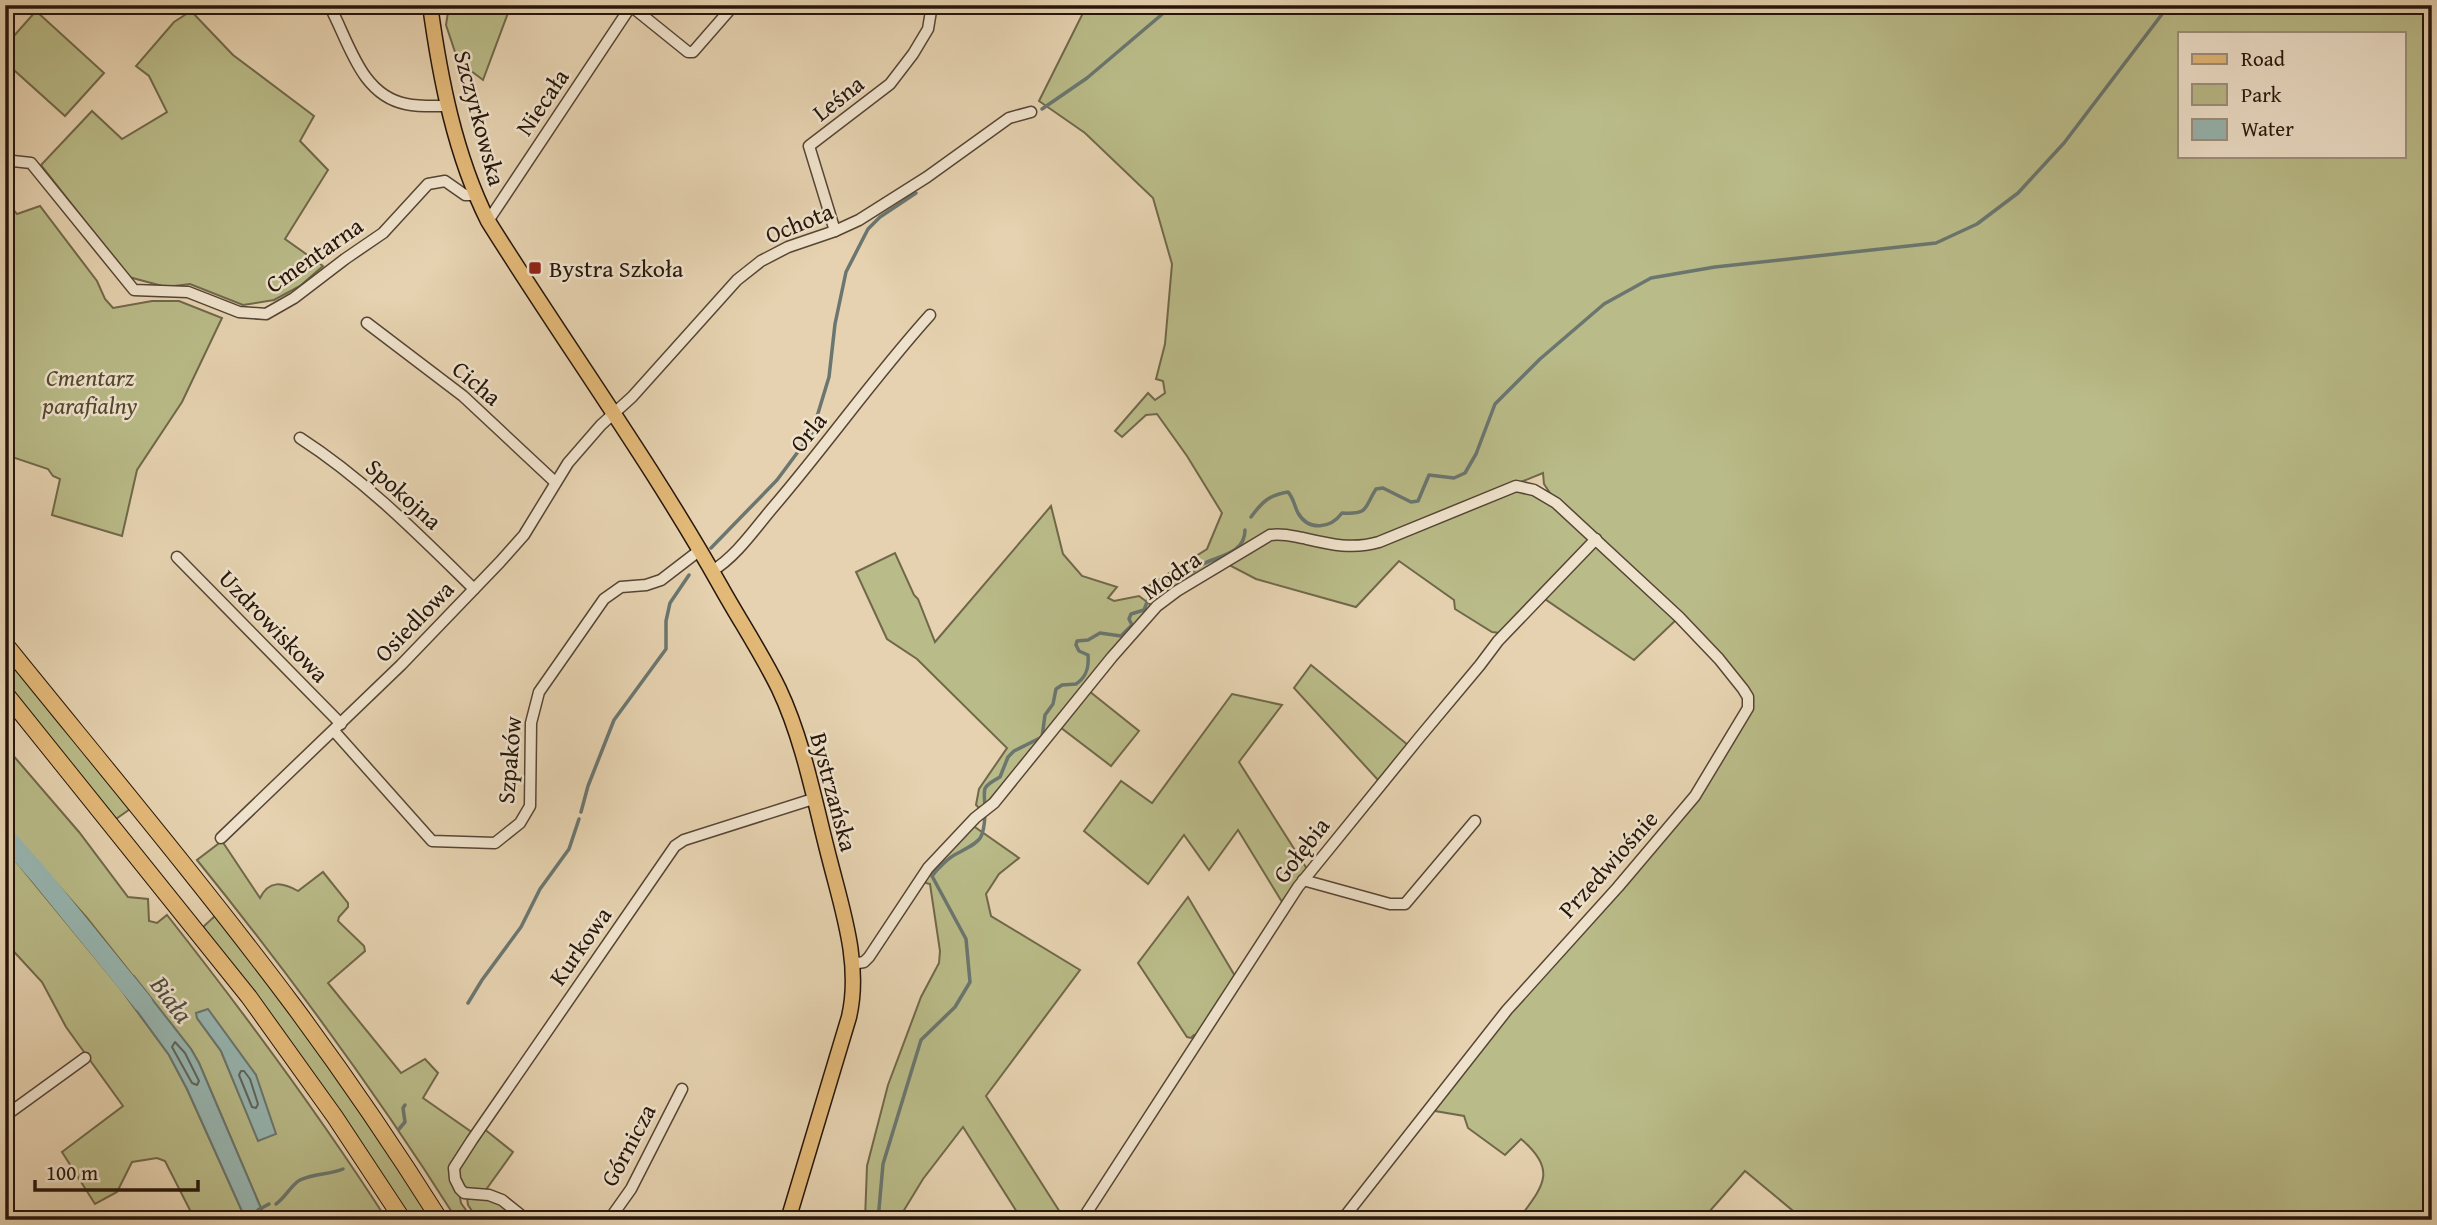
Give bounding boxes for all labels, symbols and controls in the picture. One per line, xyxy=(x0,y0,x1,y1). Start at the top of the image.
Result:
legend xyxy=(2178,32,2406,158)
text: Road xyxy=(2241,43,2286,74)
street label: Szczyrkowska xyxy=(445,46,515,190)
street label: Niecała xyxy=(507,61,578,142)
street label: Leśna xyxy=(805,66,872,129)
text: Park xyxy=(2241,79,2282,110)
text: Water xyxy=(2241,113,2294,144)
street label: Ochota xyxy=(760,193,839,252)
street label: Cmentarna xyxy=(258,208,370,301)
place label: Bystra Szkoła xyxy=(549,251,684,286)
marker: Bystra Szkoła xyxy=(527,260,543,276)
street label: Cicha xyxy=(445,352,510,414)
park label: Cmentarz parafialny xyxy=(42,360,137,423)
street label: Orla xyxy=(781,404,835,460)
street label: Spokojna xyxy=(358,450,450,538)
street label: Modra xyxy=(1134,541,1208,608)
street label: Uzdrowiskowa xyxy=(211,562,338,691)
street label: Osiedlowa xyxy=(366,572,462,670)
street label: Szpaków xyxy=(488,715,530,805)
street label: Bystrzańska xyxy=(801,729,867,856)
street label: Przedwiośnie xyxy=(1550,802,1666,926)
street label: Gołębia xyxy=(1264,809,1338,890)
street label: Kurkowa xyxy=(540,899,620,992)
water label: Biała xyxy=(141,966,203,1031)
street label: Górnicza xyxy=(592,1097,665,1193)
scale bar xyxy=(35,1148,198,1192)
text: 100 m xyxy=(46,1157,98,1188)

